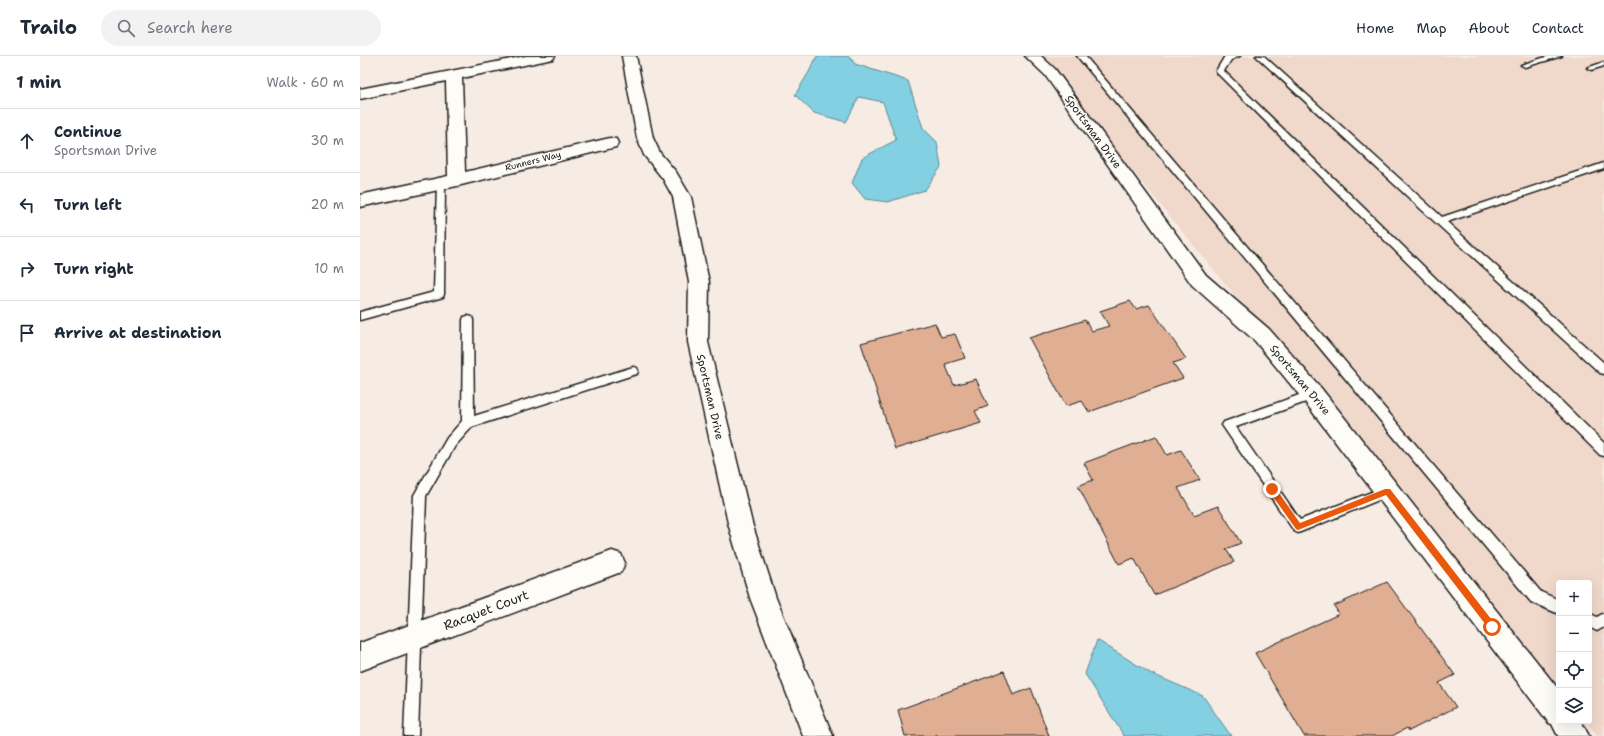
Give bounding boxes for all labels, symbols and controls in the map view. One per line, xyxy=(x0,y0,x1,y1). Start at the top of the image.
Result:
search box xyxy=(101,10,381,46)
text: Trailo xyxy=(20,15,77,40)
icon: search xyxy=(115,17,137,39)
text: Search here xyxy=(147,18,233,38)
text: Home xyxy=(1356,19,1395,37)
text: Map xyxy=(1417,19,1447,37)
text: About xyxy=(1469,19,1510,37)
text: Contact xyxy=(1532,19,1584,37)
text: 1 min xyxy=(16,71,61,93)
text: Walk · 60 m xyxy=(267,74,344,91)
street label: Sportsman Drive xyxy=(1061,92,1125,172)
text: Continue xyxy=(54,122,122,142)
icon: ahead xyxy=(16,130,38,152)
text: 30 m xyxy=(310,132,344,149)
text: Sportsman Drive xyxy=(54,142,157,159)
street label: Runners Way xyxy=(504,148,562,174)
icon: left xyxy=(16,194,38,216)
text: Turn left xyxy=(54,195,122,215)
text: 20 m xyxy=(311,196,344,213)
icon: right xyxy=(16,258,38,280)
text: Turn right xyxy=(54,259,134,279)
text: 10 m xyxy=(314,260,344,277)
icon: arrive xyxy=(16,322,38,344)
text: Arrive at destination xyxy=(54,323,222,343)
street label: Sportsman Drive xyxy=(1266,342,1334,418)
street label: Sportsman Drive xyxy=(693,353,727,441)
route end xyxy=(1263,480,1281,498)
map controls xyxy=(1556,580,1592,724)
button: + xyxy=(1556,580,1592,616)
street label: Racquet Court xyxy=(441,586,531,634)
button: − xyxy=(1556,616,1592,652)
route start xyxy=(1483,618,1501,636)
button: locate xyxy=(1556,652,1592,688)
button: layers xyxy=(1556,688,1592,724)

